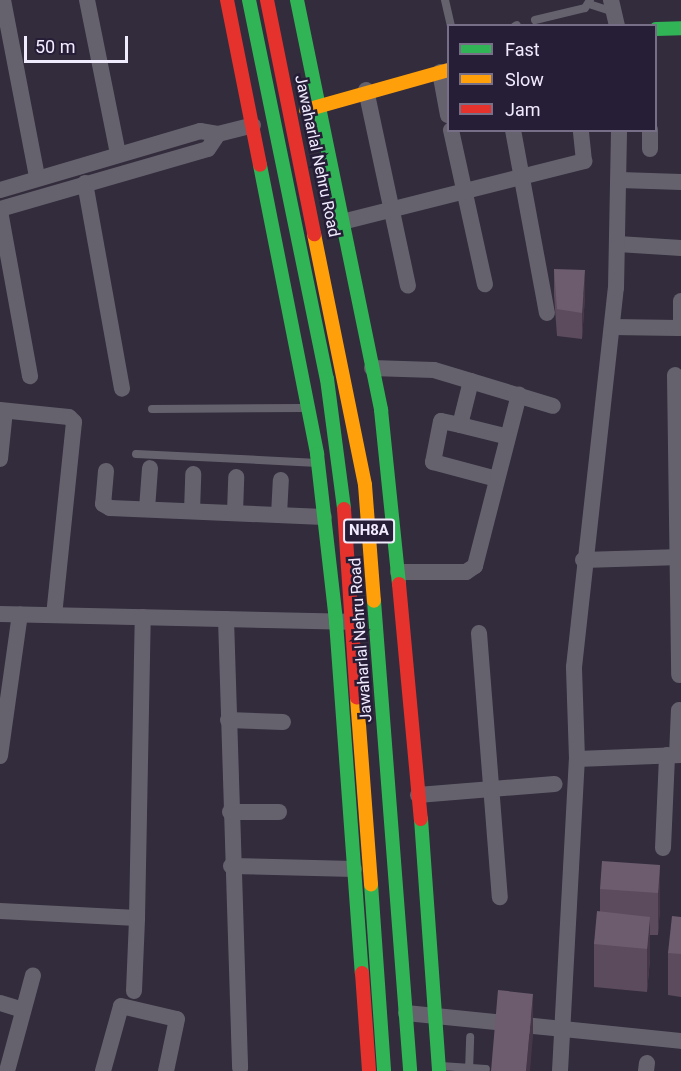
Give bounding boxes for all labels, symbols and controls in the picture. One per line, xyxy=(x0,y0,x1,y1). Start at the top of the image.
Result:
scale bar xyxy=(27,24,130,62)
legend xyxy=(447,24,657,132)
text: 50 m xyxy=(35,36,75,57)
text: Fast xyxy=(505,39,540,60)
text: Slow xyxy=(505,69,544,90)
street label: Jawaharlal Nehru Road xyxy=(290,73,344,239)
text: Jam xyxy=(505,99,541,120)
road number: NH8A xyxy=(342,519,396,543)
street label: Jawaharlal Nehru Road xyxy=(346,557,376,723)

